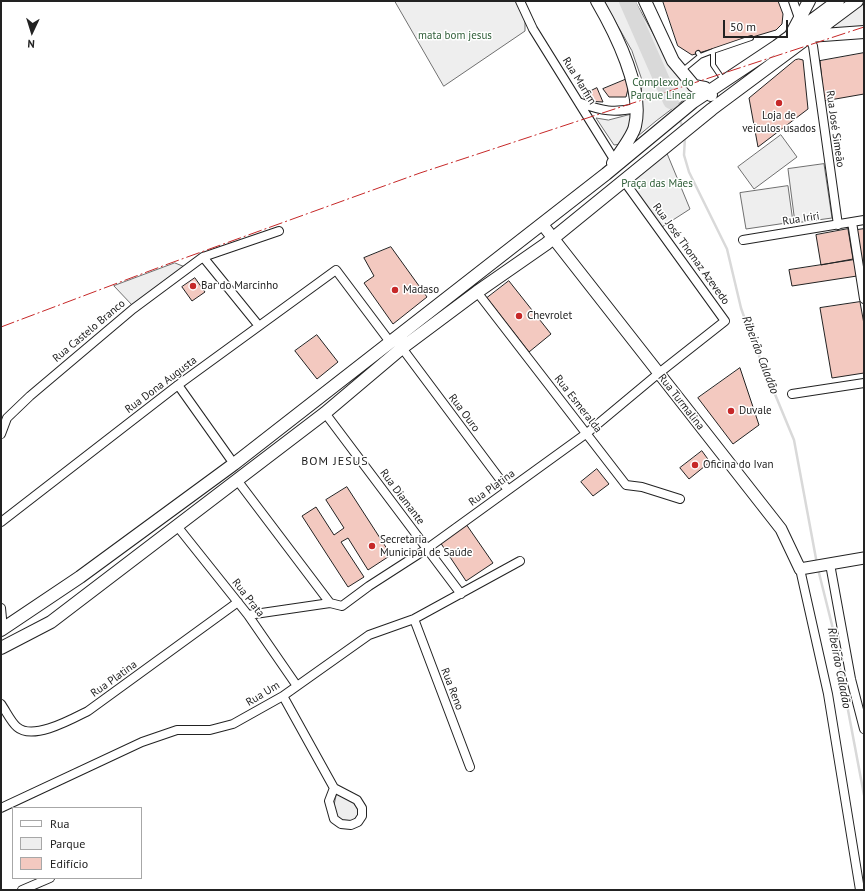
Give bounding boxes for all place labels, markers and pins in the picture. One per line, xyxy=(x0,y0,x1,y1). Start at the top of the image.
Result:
marker: Loja de veículos usados xyxy=(774,98,784,108)
place label: Loja de veículos usados xyxy=(742,109,816,135)
place label: Bar do Marcinho xyxy=(201,279,278,293)
marker: Bar do Marcinho xyxy=(188,281,198,291)
place label: Madaso xyxy=(403,283,439,297)
marker: Madaso xyxy=(390,285,400,295)
place label: Chevrolet xyxy=(527,309,572,323)
marker: Chevrolet xyxy=(514,311,524,321)
place label: Duvale xyxy=(739,404,772,418)
marker: Duvale xyxy=(726,406,736,416)
place label: Oficina do Ivan xyxy=(703,458,774,472)
marker: Oficina do Ivan xyxy=(690,460,700,470)
place label: Secretaria Municipal de Saúde xyxy=(380,533,472,559)
marker: Secretaria Municipal de Saúde xyxy=(367,541,377,551)

